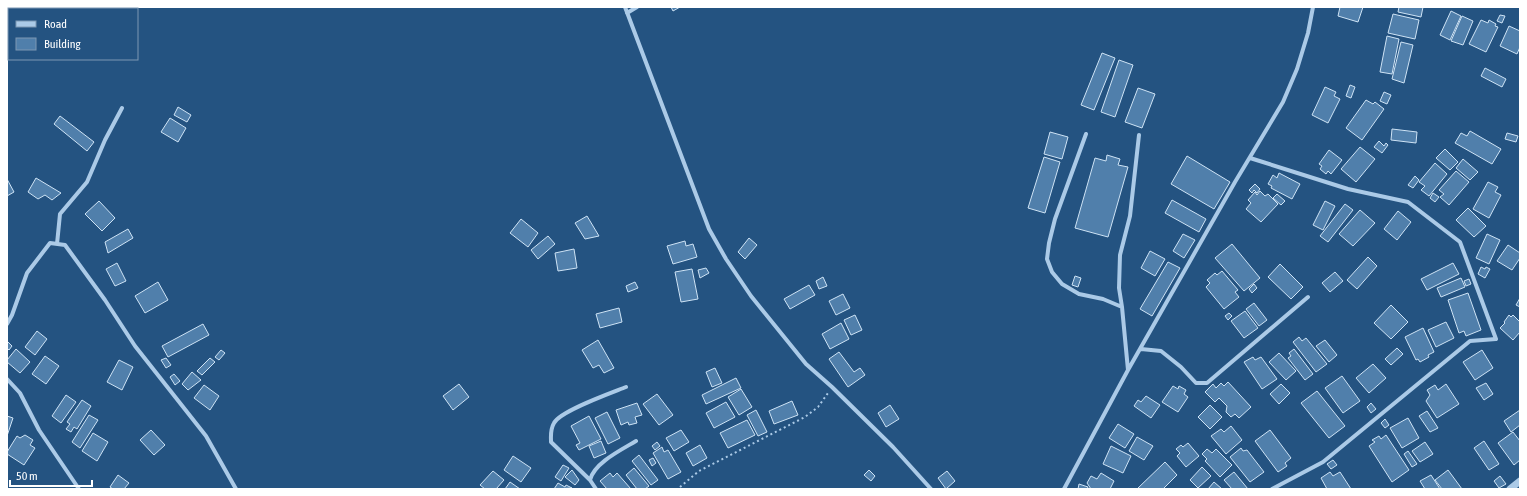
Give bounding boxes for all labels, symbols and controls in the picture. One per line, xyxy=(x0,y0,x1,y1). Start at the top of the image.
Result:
legend xyxy=(8,8,138,60)
text: Road xyxy=(44,17,67,31)
text: Building xyxy=(44,37,82,51)
scale bar xyxy=(10,462,92,488)
text: 50 m xyxy=(16,469,38,483)

